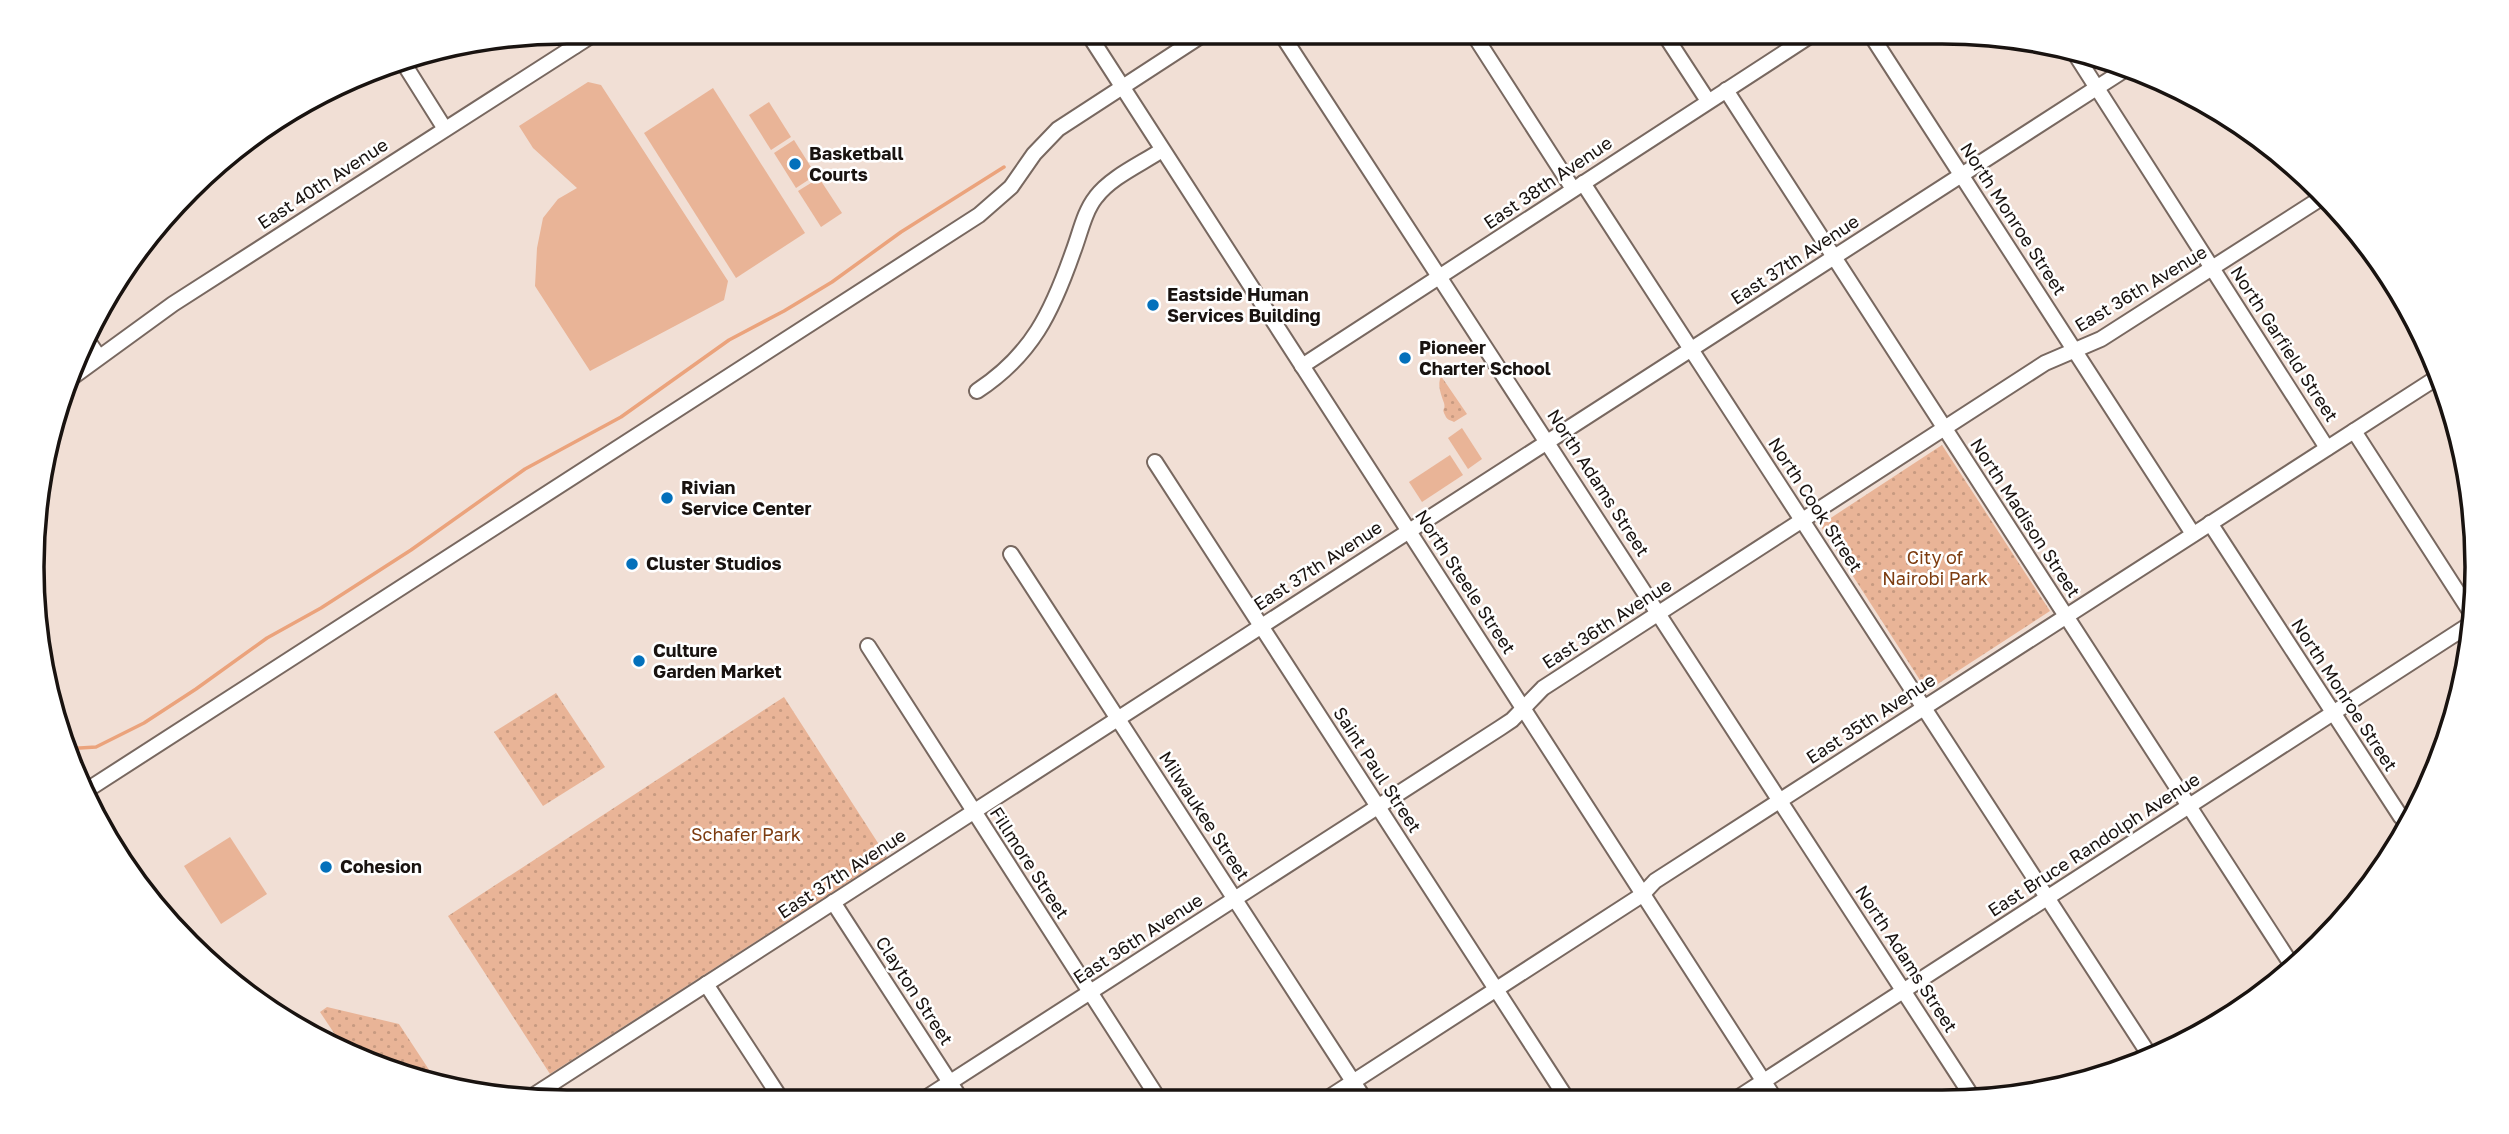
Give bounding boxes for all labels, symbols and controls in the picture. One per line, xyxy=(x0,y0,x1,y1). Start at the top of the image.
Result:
street label: East 38th Avenue xyxy=(1479,131,1616,233)
street label: East 40th Avenue xyxy=(253,133,392,233)
street label: North Monroe Street xyxy=(1956,138,2071,299)
place label: Basketball Courts xyxy=(809,142,904,185)
marker: Basketball Courts xyxy=(787,156,803,172)
street label: East 37th Avenue xyxy=(1726,209,1863,309)
street label: East 36th Avenue xyxy=(2071,240,2210,336)
street label: North Garfield Street xyxy=(2226,262,2343,425)
place label: Eastside Human Services Building xyxy=(1167,283,1321,326)
marker: Eastside Human Services Building xyxy=(1145,297,1161,313)
place label: Pioneer Charter School xyxy=(1419,336,1551,379)
marker: Pioneer Charter School xyxy=(1397,350,1413,366)
street label: North Adams Street xyxy=(1543,405,1655,560)
street label: North Cook Street xyxy=(1764,433,1868,576)
street label: North Madison Street xyxy=(1966,434,2086,601)
place label: Rivian Service Center xyxy=(681,476,811,519)
marker: Rivian Service Center xyxy=(659,490,675,506)
street label: North Steele Street xyxy=(1411,505,1521,658)
street label: East 37th Avenue xyxy=(1249,515,1386,615)
park label: City of Nairobi Park xyxy=(1882,546,1988,589)
place label: Cluster Studios xyxy=(646,552,782,574)
marker: Cluster Studios xyxy=(624,556,640,572)
street label: East 36th Avenue xyxy=(1538,573,1675,673)
street label: North Monroe Street xyxy=(2287,614,2402,775)
place label: Culture Garden Market xyxy=(653,639,782,682)
marker: Culture Garden Market xyxy=(631,653,647,669)
street label: East 35th Avenue xyxy=(1802,668,1939,768)
street label: Saint Paul Street xyxy=(1329,703,1427,836)
street label: Milwaukee Street xyxy=(1155,747,1255,884)
street label: East Bruce Randolph Avenue xyxy=(1983,767,2203,921)
street label: Fillmore Street xyxy=(986,802,1074,922)
park label: Schafer Park xyxy=(691,823,801,845)
street label: East 37th Avenue xyxy=(773,823,910,923)
place label: Cohesion xyxy=(340,855,422,877)
marker: Cohesion xyxy=(318,859,334,875)
street label: North Adams Street xyxy=(1851,881,1963,1036)
street label: East 36th Avenue xyxy=(1069,888,1206,988)
street label: Clayton Street xyxy=(871,932,958,1049)

